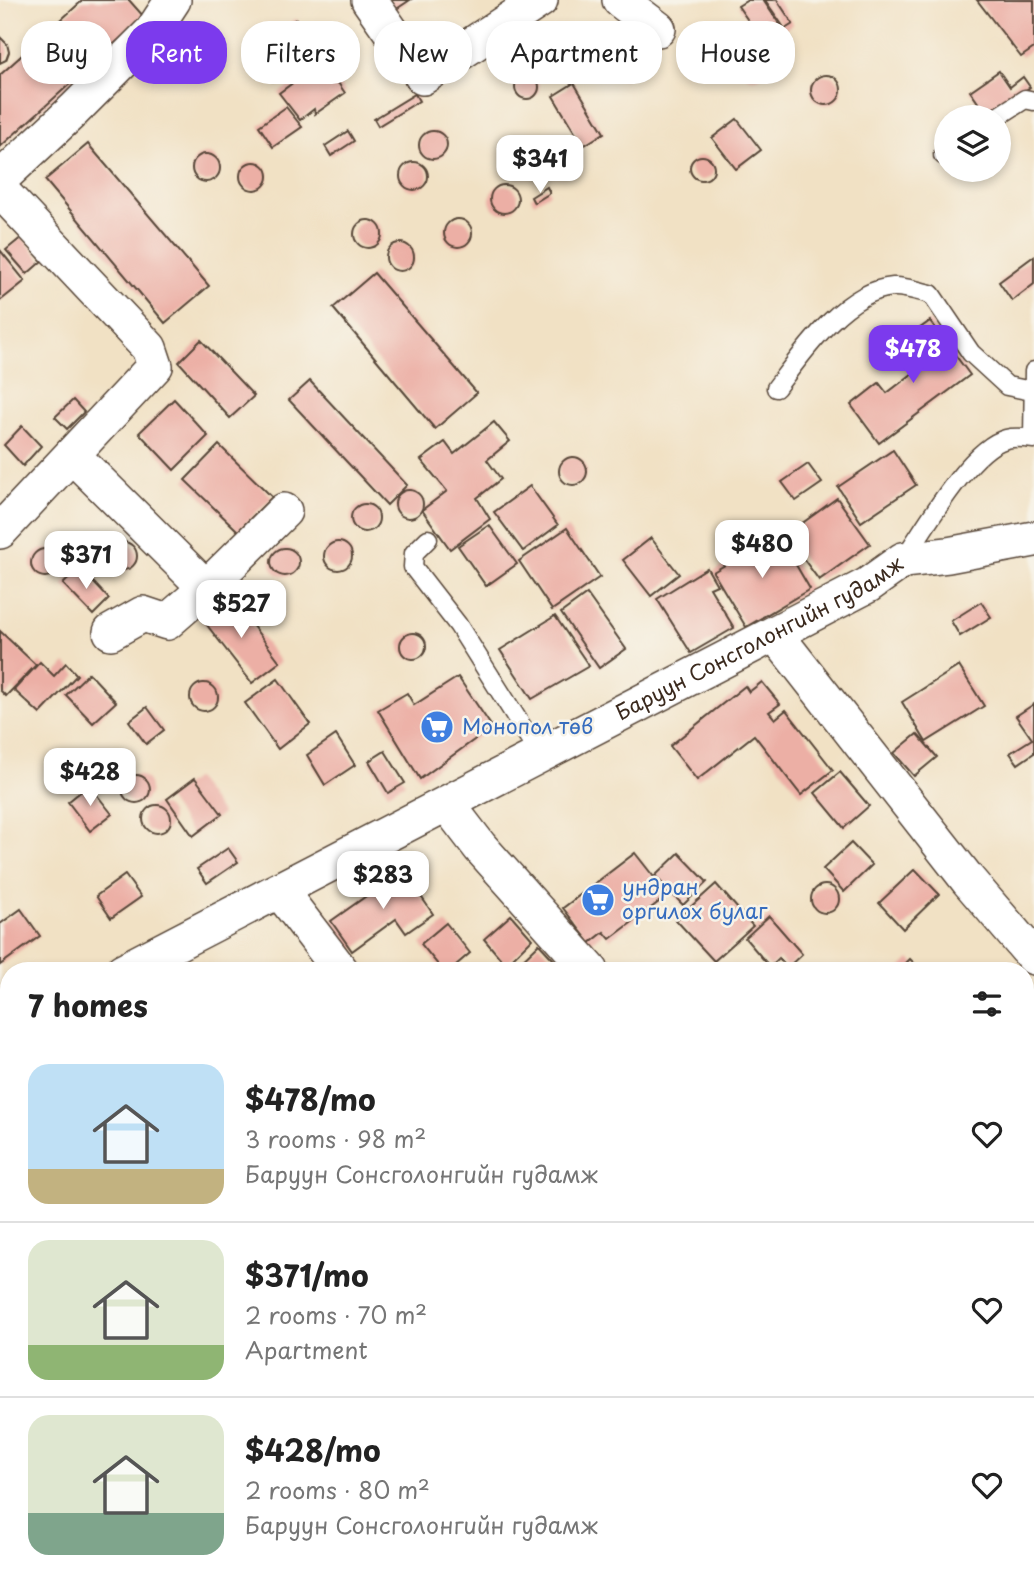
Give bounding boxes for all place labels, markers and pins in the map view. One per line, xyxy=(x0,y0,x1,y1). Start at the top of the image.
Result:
pin: $341 xyxy=(499,136,581,195)
pin: $478 xyxy=(872,326,954,385)
pin: $480 xyxy=(721,520,803,580)
pin: $371 xyxy=(45,532,127,591)
pin: $527 xyxy=(200,580,282,640)
supermarket icon: Монопол төв xyxy=(418,708,456,746)
place label: Монопол төв xyxy=(462,709,593,741)
pin: $428 xyxy=(49,748,131,808)
pin: $283 xyxy=(342,852,424,911)
place label: ундран оргилох булаг xyxy=(622,870,768,926)
supermarket icon: ундран оргилох булаг xyxy=(579,881,617,919)

